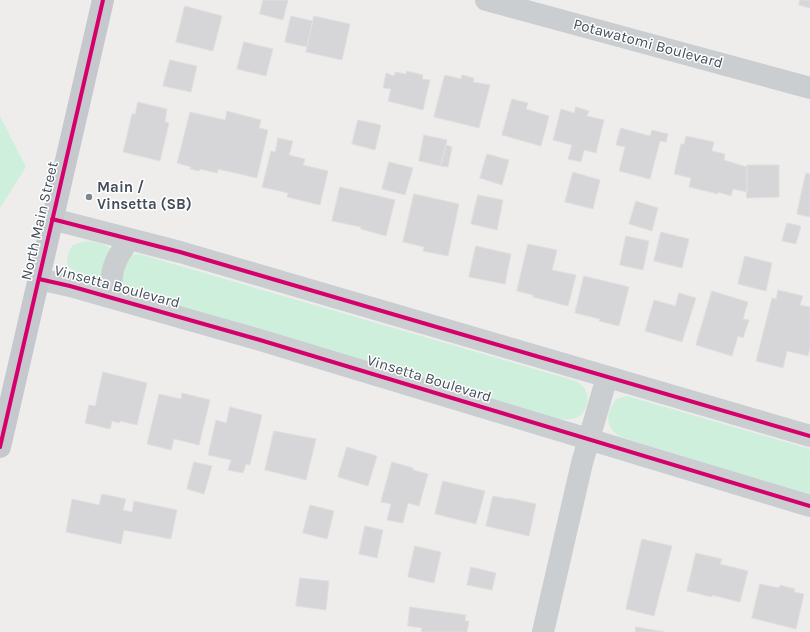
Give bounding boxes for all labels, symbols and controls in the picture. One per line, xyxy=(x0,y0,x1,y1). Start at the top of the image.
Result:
street label: Potawatomi Boulevard xyxy=(571,15,725,73)
street label: North Main Street xyxy=(18,160,62,282)
place label: Main / Vinsetta (SB) xyxy=(97,179,192,214)
marker: Main / Vinsetta (SB) xyxy=(84,192,94,202)
street label: Vinsetta Boulevard xyxy=(52,262,182,312)
street label: Vinsetta Boulevard xyxy=(365,351,493,407)

